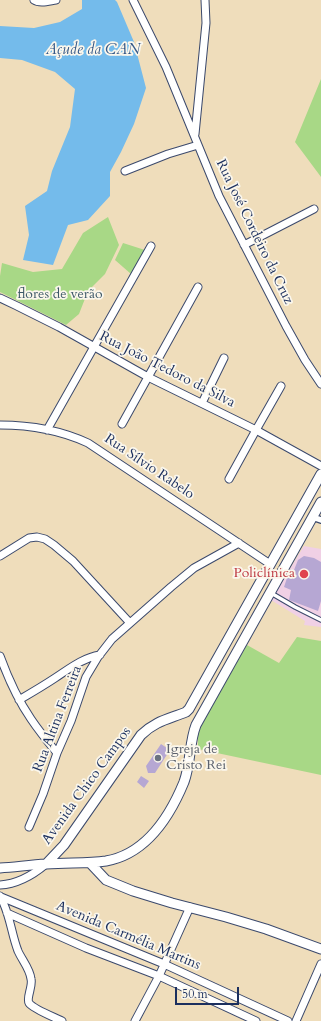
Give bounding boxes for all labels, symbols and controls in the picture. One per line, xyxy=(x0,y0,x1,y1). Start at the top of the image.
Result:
water label: Açude da CAN xyxy=(46,42,140,60)
street label: Rua José Cordeiro da Cruz xyxy=(212,157,296,307)
park label: flores de verão xyxy=(17,287,103,303)
street label: Rua João Tedoro da Silva xyxy=(96,328,238,412)
street label: Rua Sílvio Rabelo xyxy=(101,431,197,503)
place label: Policlínica xyxy=(233,566,295,582)
marker: Policlínica xyxy=(298,568,310,580)
street label: Rua Altina Ferreira xyxy=(30,663,86,775)
street label: Avenida Chico Campos xyxy=(39,724,135,848)
place label: Igreja de Cristo Rei xyxy=(166,742,226,774)
marker: Igreja de Cristo Rei xyxy=(153,753,163,763)
street label: Avenida Carmélia Martins xyxy=(53,898,203,974)
scale bar xyxy=(177,979,241,1005)
text: 50 m xyxy=(182,986,208,1002)

